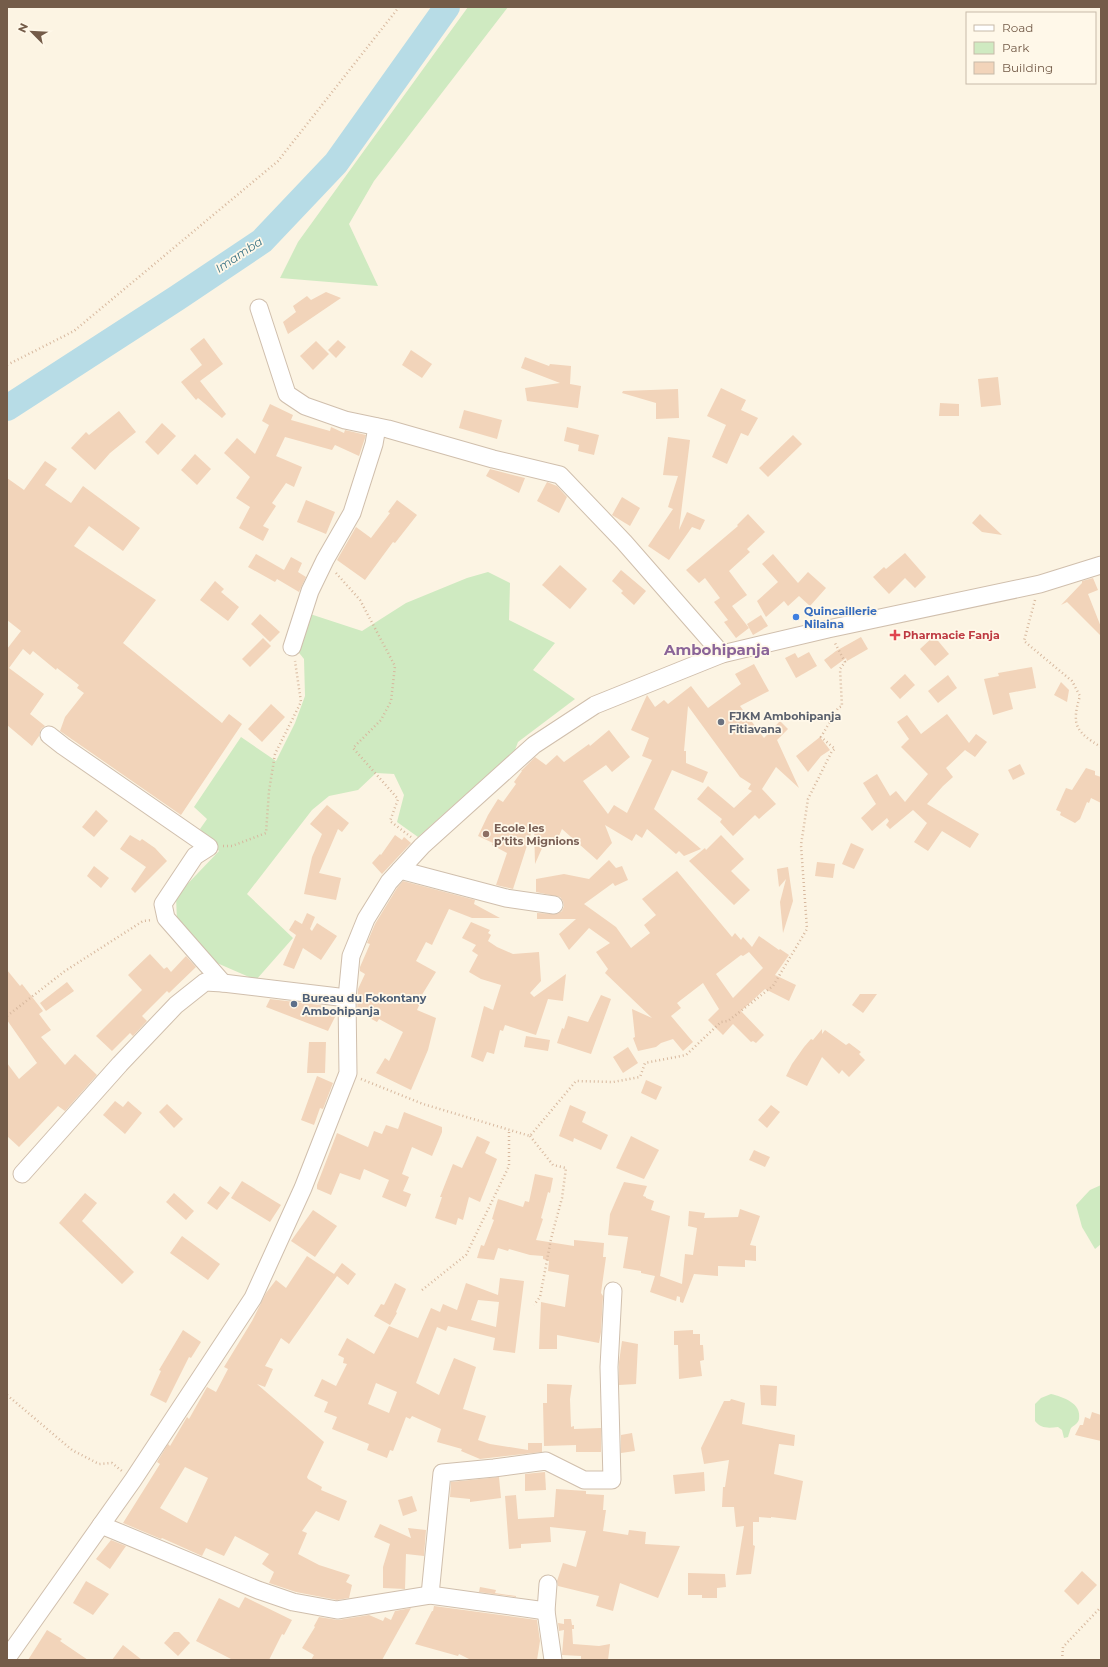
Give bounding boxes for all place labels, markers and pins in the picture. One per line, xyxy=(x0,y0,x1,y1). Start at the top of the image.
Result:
place label: Quincaillerie Nilaina xyxy=(804,604,877,631)
marker: Quincaillerie Nilaina xyxy=(791,612,801,622)
place label: Pharmacie Fanja xyxy=(903,628,1000,642)
marker: Pharmacie Fanja xyxy=(890,630,900,640)
place label: FJKM Ambohipanja Fitiavana xyxy=(729,709,841,736)
marker: FJKM Ambohipanja Fitiavana xyxy=(716,717,726,727)
place label: Ecole les p’tits Mignions xyxy=(494,821,580,848)
marker: Ecole les p’tits Mignions xyxy=(481,829,491,839)
place label: Bureau du Fokontany Ambohipanja xyxy=(301,991,427,1018)
marker: Bureau du Fokontany Ambohipanja xyxy=(289,999,299,1009)

